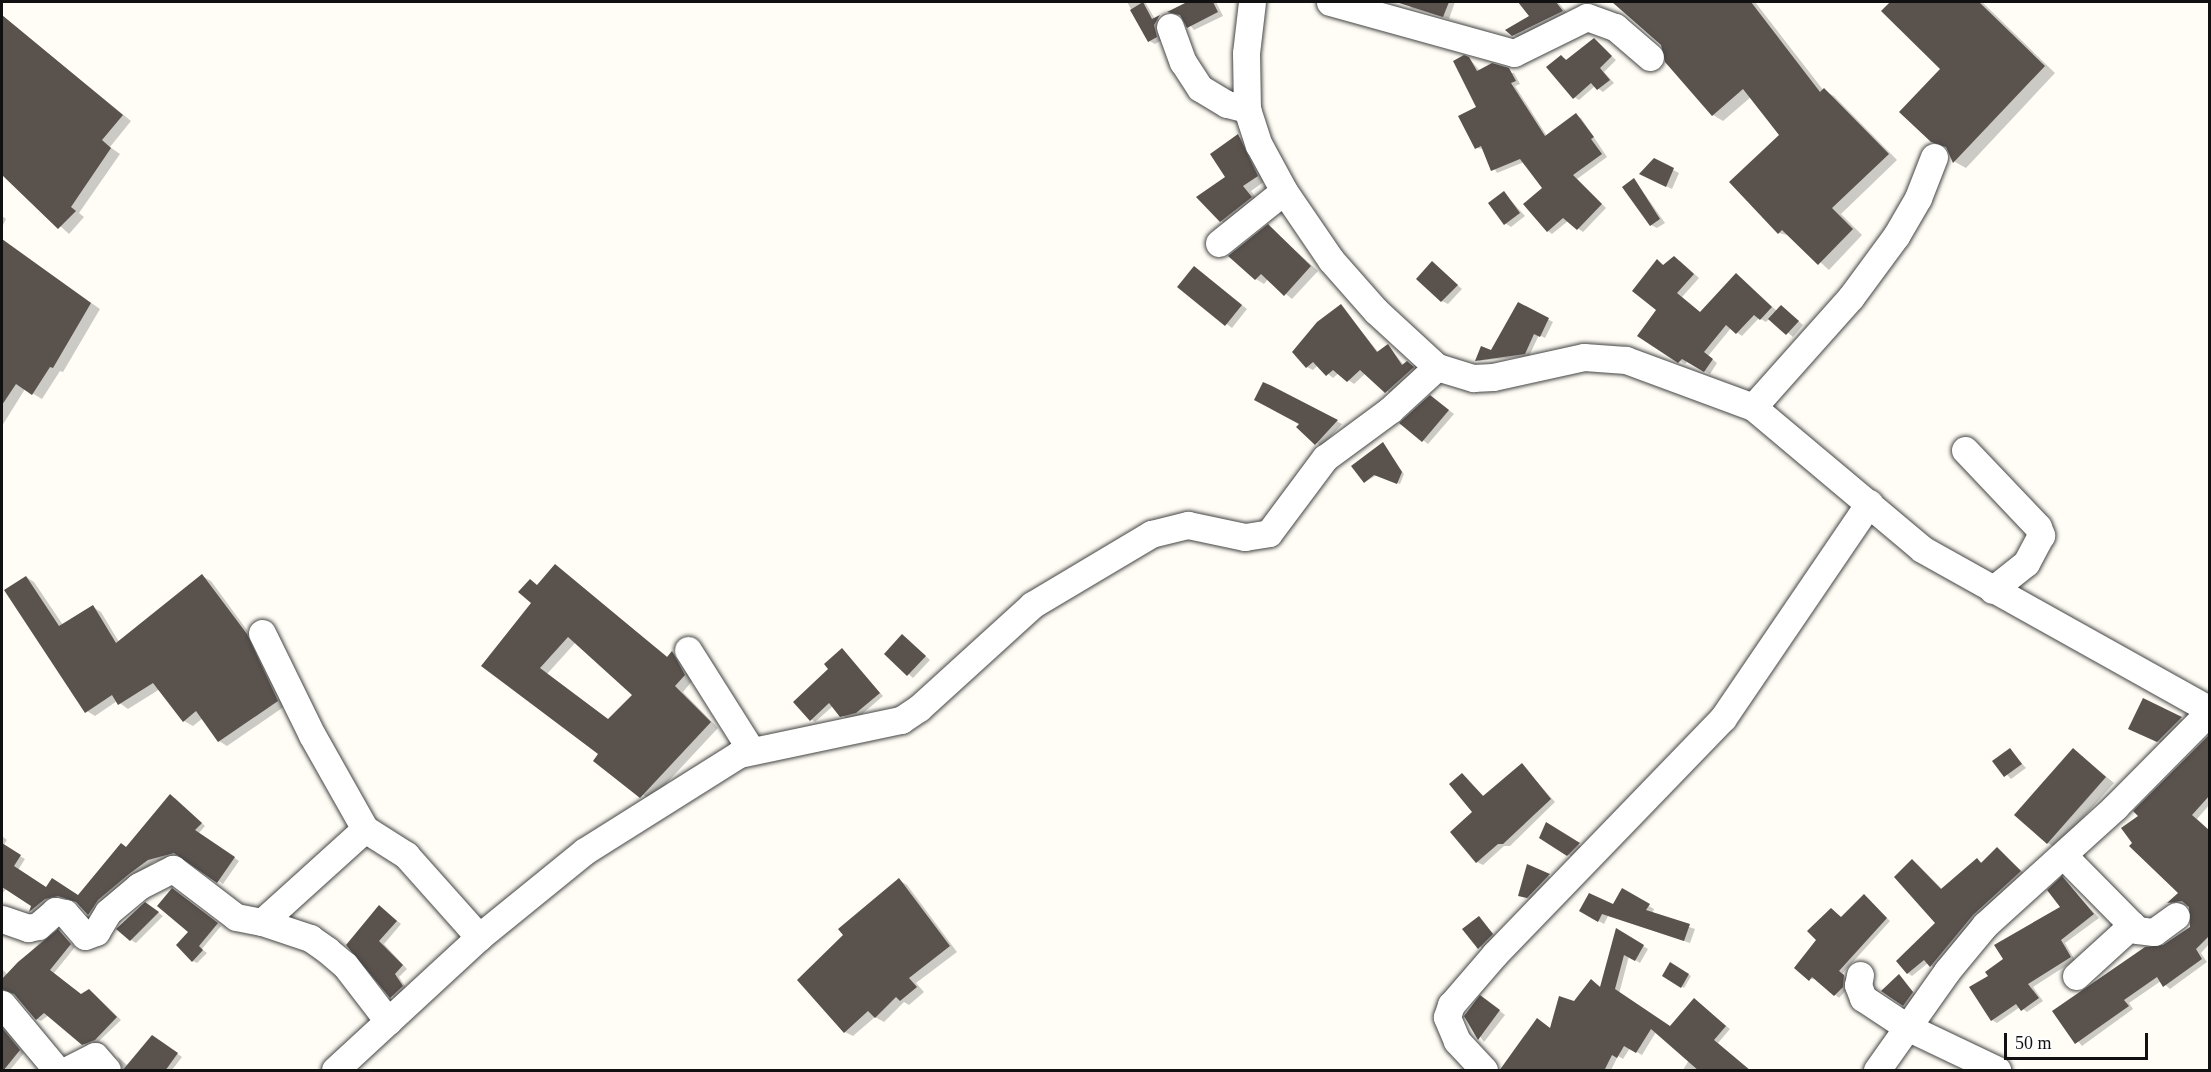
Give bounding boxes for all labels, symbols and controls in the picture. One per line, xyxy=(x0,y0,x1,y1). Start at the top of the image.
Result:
scale bar xyxy=(2007,1021,2151,1059)
text: 50 m xyxy=(2015,1033,2052,1053)

